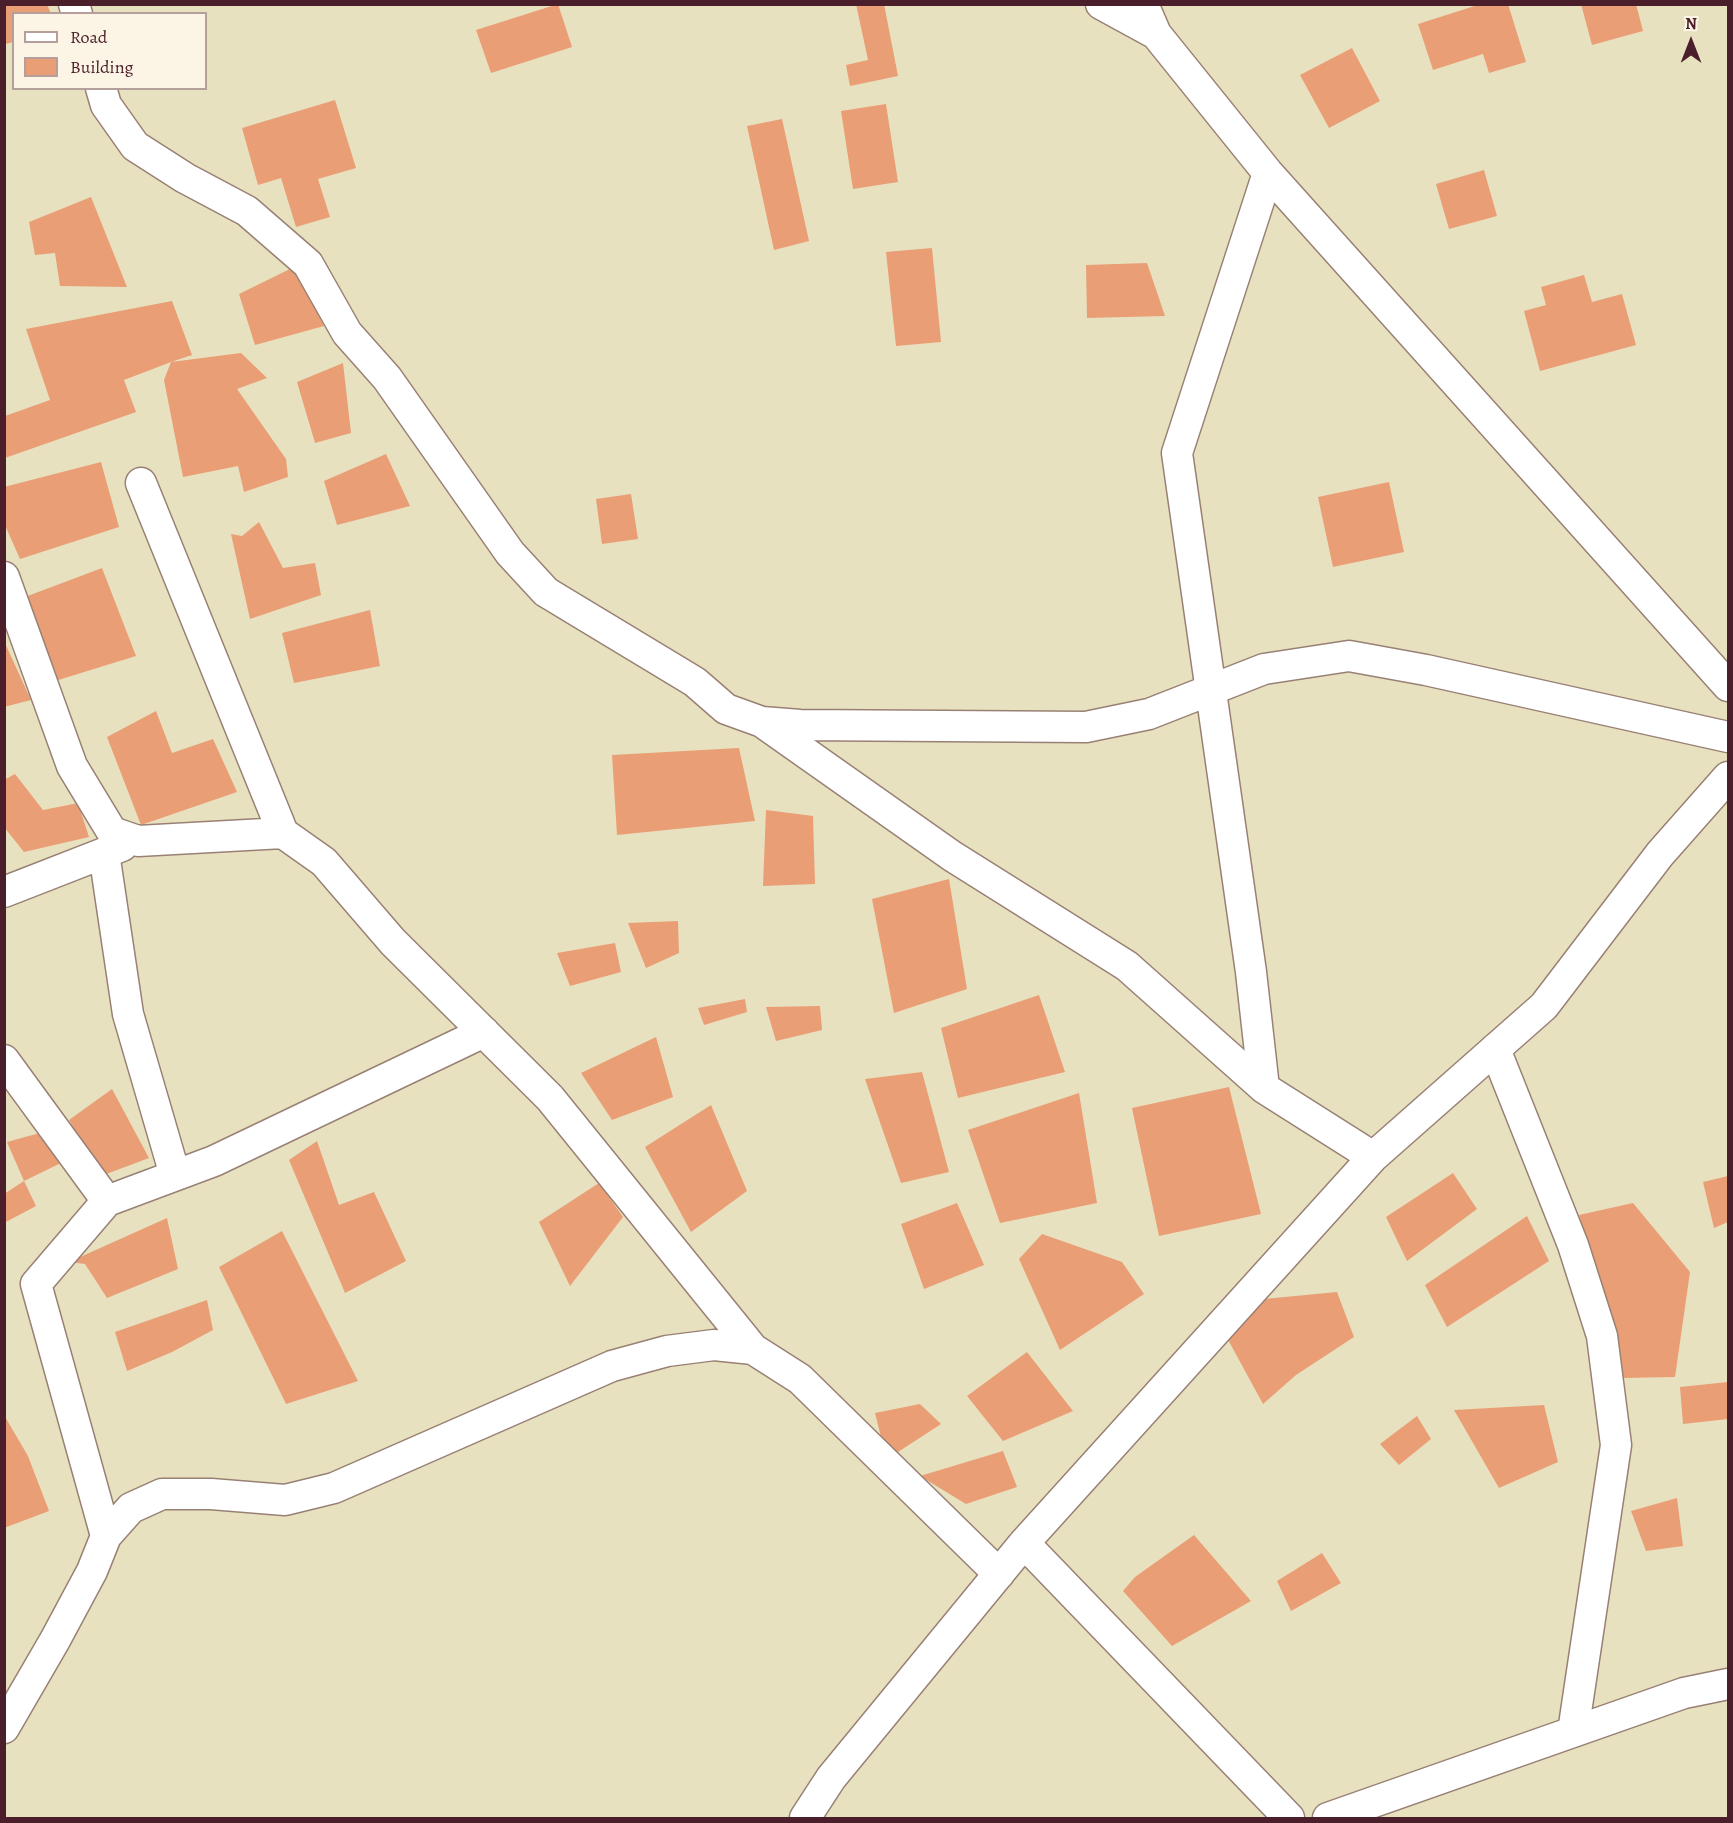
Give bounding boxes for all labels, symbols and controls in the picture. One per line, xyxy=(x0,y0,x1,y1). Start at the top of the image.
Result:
legend xyxy=(12,12,207,90)
north arrow xyxy=(1661,12,1721,72)
text: N xyxy=(1685,13,1697,35)
text: Road xyxy=(70,25,107,49)
text: Building xyxy=(70,55,134,79)

